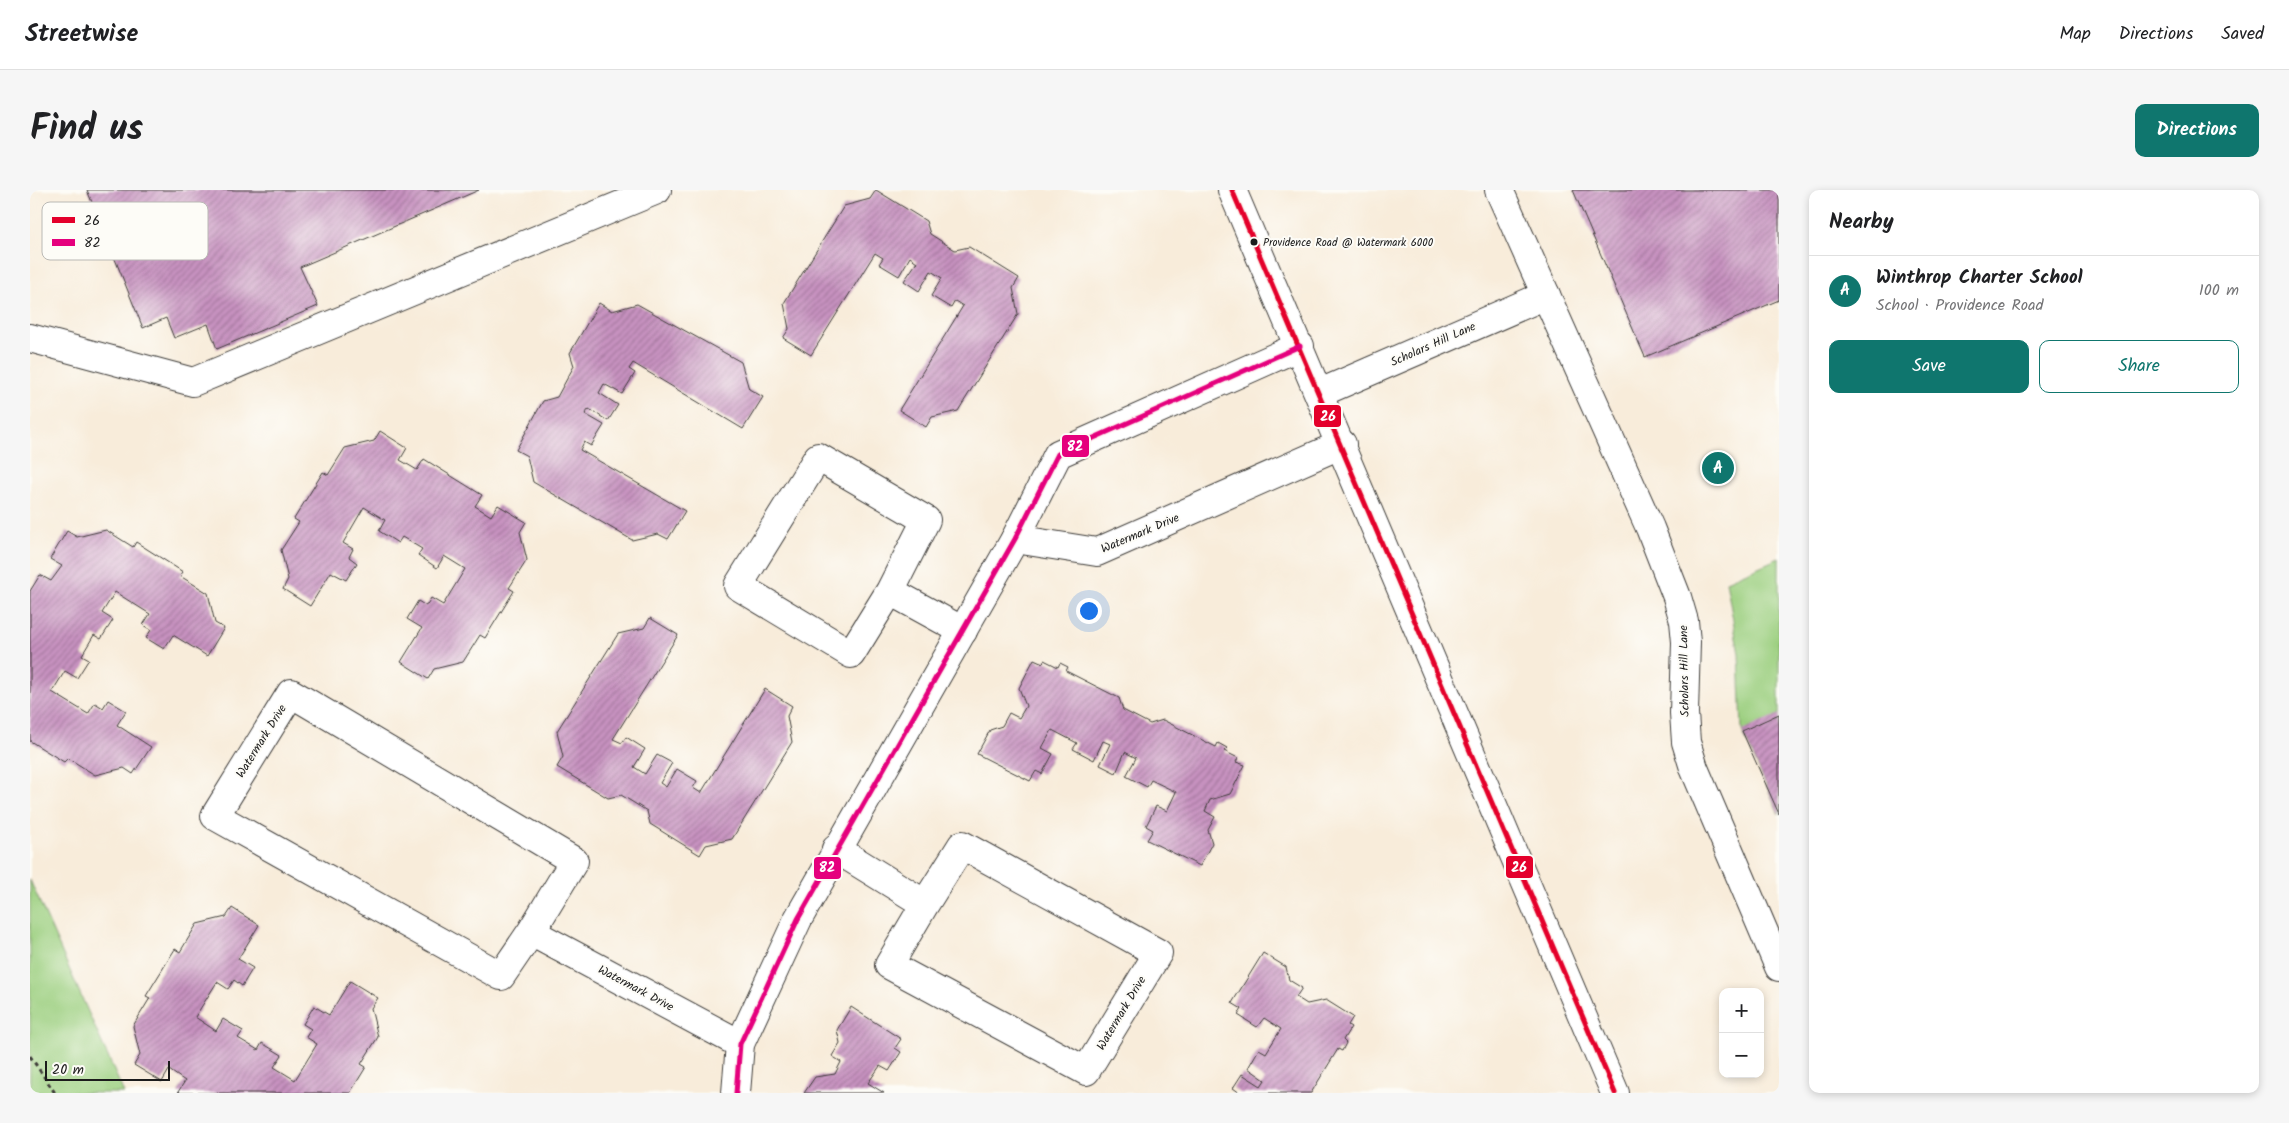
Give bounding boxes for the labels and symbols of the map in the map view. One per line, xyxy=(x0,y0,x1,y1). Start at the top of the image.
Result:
legend xyxy=(42,202,208,260)
text: 26 xyxy=(84,210,100,232)
text: 82 xyxy=(84,232,101,254)
place label: Providence Road @ Watermark 6000 xyxy=(1263,234,1434,252)
marker: Providence Road @ Watermark 6000 xyxy=(1249,237,1259,247)
street label: Scholars Hill Lane xyxy=(1387,317,1479,372)
line badge: 26 xyxy=(1313,404,1342,428)
text: 26 xyxy=(1320,406,1336,428)
line badge: 82 xyxy=(1061,434,1090,458)
text: 82 xyxy=(1067,436,1083,458)
pin: A xyxy=(1702,449,1734,487)
street label: Watermark Drive xyxy=(1098,508,1183,559)
your location xyxy=(1076,598,1102,624)
street label: Scholars Hill Lane xyxy=(1674,624,1695,717)
street label: Watermark Drive xyxy=(231,700,292,782)
line badge: 26 xyxy=(1505,855,1534,879)
line badge: 82 xyxy=(813,856,842,880)
text: 82 xyxy=(819,857,835,879)
text: 26 xyxy=(1511,857,1527,879)
street label: Watermark Drive xyxy=(594,960,678,1017)
street label: Watermark Drive xyxy=(1092,972,1151,1054)
scale bar xyxy=(45,1058,170,1081)

